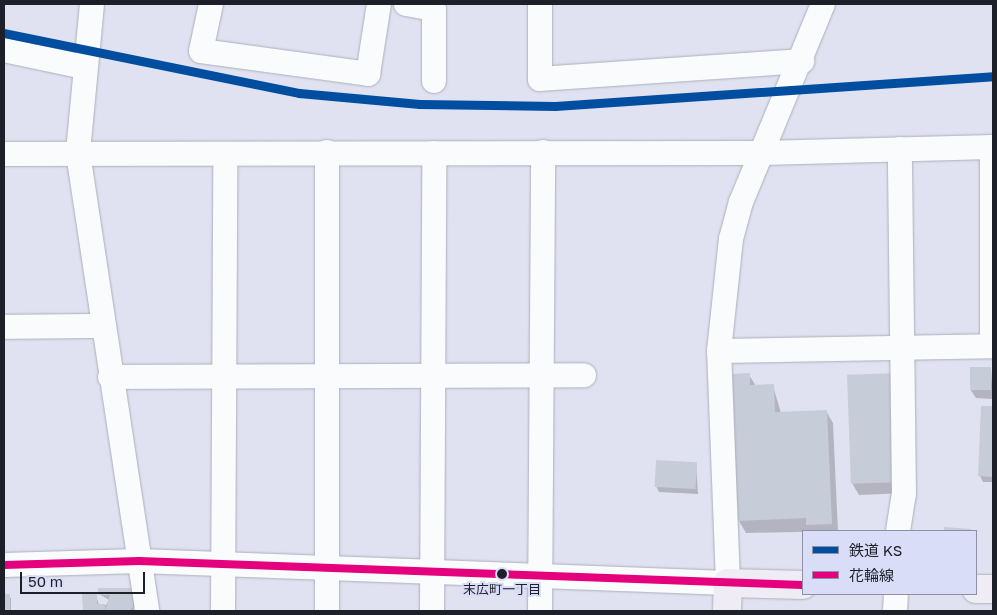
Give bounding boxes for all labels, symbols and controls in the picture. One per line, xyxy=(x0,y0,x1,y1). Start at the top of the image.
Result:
legend xyxy=(802,530,977,595)
text: 鉄道 KS xyxy=(849,541,902,559)
scale bar xyxy=(22,562,148,594)
text: 花輪線 xyxy=(849,566,894,584)
marker: 末広町一丁目 xyxy=(497,569,507,579)
text: 50 m xyxy=(28,572,63,590)
place label: 末広町一丁目 xyxy=(463,581,541,597)

